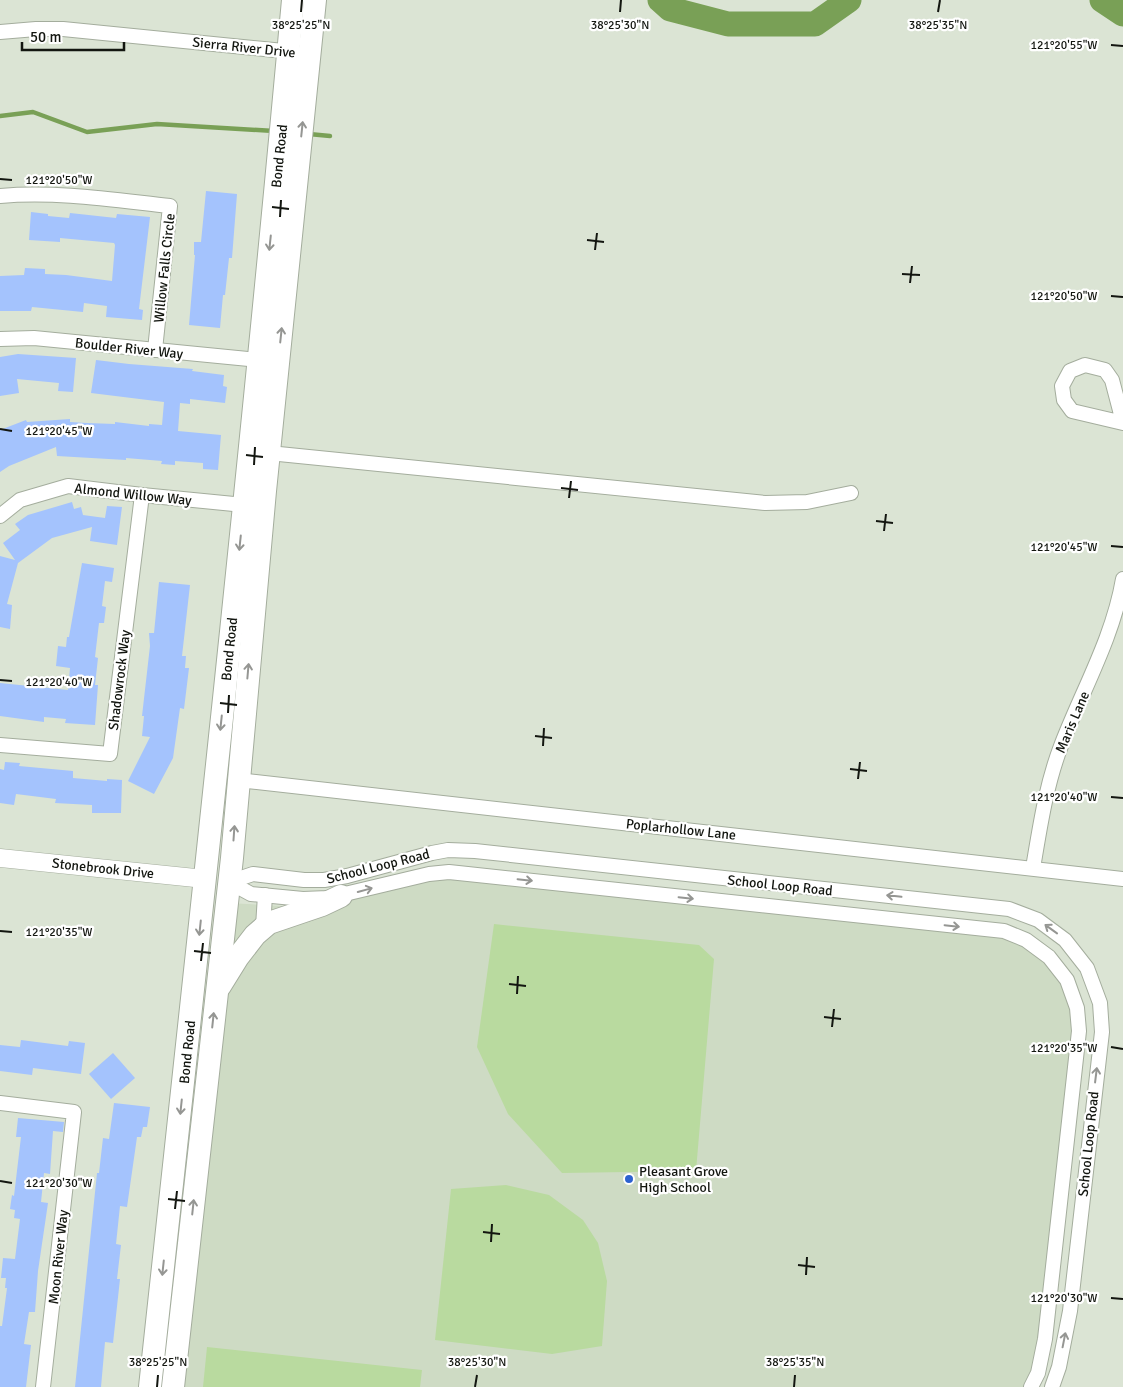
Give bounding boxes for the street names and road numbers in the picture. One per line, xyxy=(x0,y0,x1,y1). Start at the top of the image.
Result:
street label: Sierra River Drive xyxy=(191,34,296,61)
street label: Bond Road xyxy=(268,123,291,189)
street label: Willow Falls Circle xyxy=(150,213,179,324)
street label: Boulder River Way xyxy=(74,334,184,363)
street label: Almond Willow Way xyxy=(73,480,193,509)
street label: Bond Road xyxy=(218,616,241,682)
street label: Shadowrock Way xyxy=(105,629,134,731)
street label: Maris Lane xyxy=(1052,689,1093,756)
street label: Poplarhollow Lane xyxy=(625,815,737,844)
street label: School Loop Road xyxy=(325,845,431,888)
street label: Stonebrook Drive xyxy=(51,855,155,882)
street label: School Loop Road xyxy=(726,872,833,899)
street label: Bond Road xyxy=(176,1019,199,1085)
street label: School Loop Road xyxy=(1075,1091,1102,1198)
street label: Moon River Way xyxy=(45,1209,72,1305)

